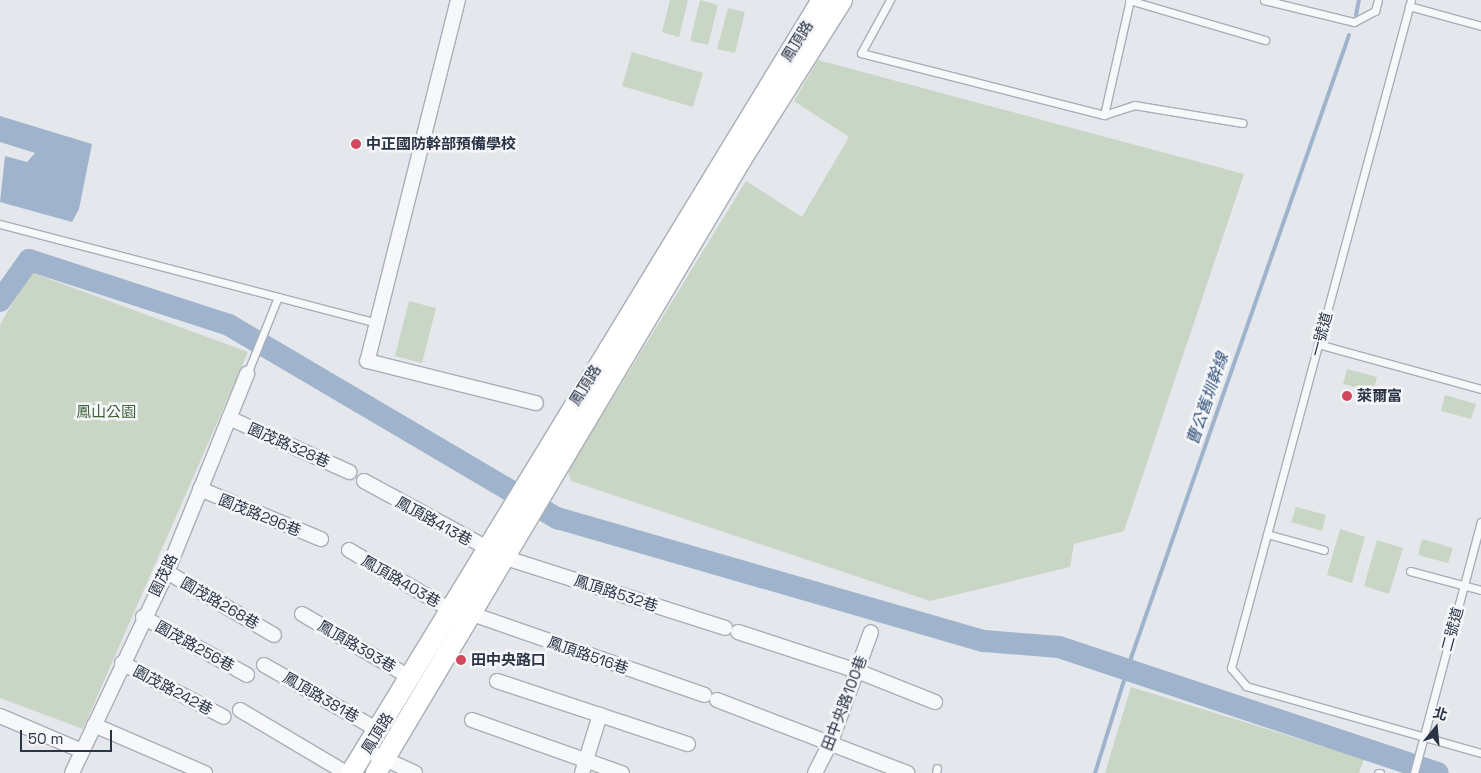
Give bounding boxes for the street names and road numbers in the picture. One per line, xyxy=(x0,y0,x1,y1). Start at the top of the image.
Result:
street label: 鳳頂路 xyxy=(777,17,817,65)
street label: 一號道 xyxy=(1306,310,1336,358)
street label: 鳳頂路 xyxy=(565,361,605,409)
street label: 園茂路328巷 xyxy=(245,419,333,471)
street label: 園茂路296巷 xyxy=(216,490,304,540)
street label: 鳳頂路413巷 xyxy=(393,493,475,549)
street label: 園茂路 xyxy=(145,551,181,599)
street label: 鳳頂路403巷 xyxy=(358,551,444,611)
street label: 鳳頂路532巷 xyxy=(572,571,660,615)
street label: 園茂路268巷 xyxy=(178,573,262,633)
street label: 二號道 xyxy=(1437,605,1467,653)
street label: 鳳頂路393巷 xyxy=(315,616,399,676)
street label: 園茂路256巷 xyxy=(152,617,238,675)
street label: 鳳頂路516巷 xyxy=(545,633,631,677)
street label: 田中央路100巷 xyxy=(818,653,870,753)
street label: 園茂路242巷 xyxy=(130,662,216,718)
street label: 鳳頂路381巷 xyxy=(280,668,362,726)
street label: 鳳頂路 xyxy=(357,709,397,757)

